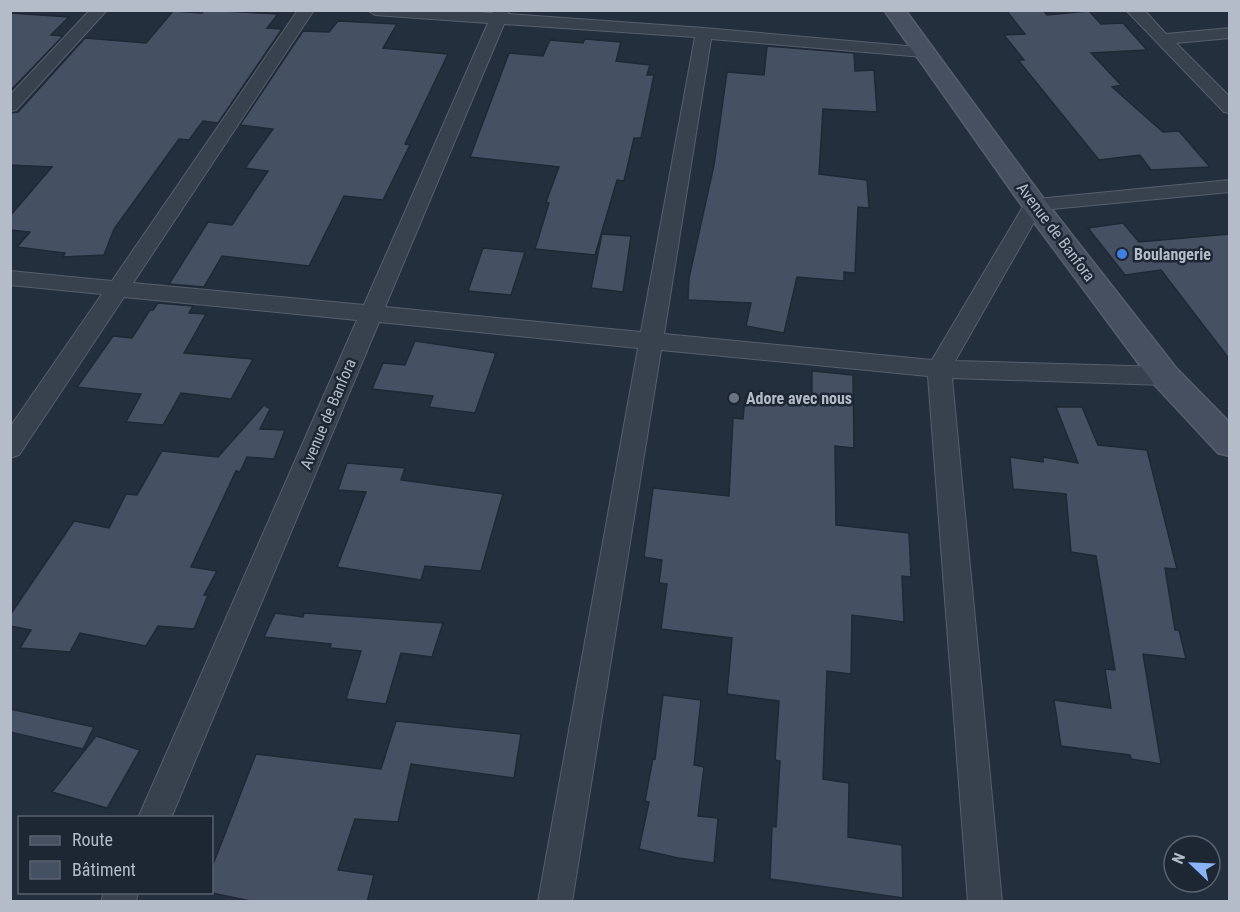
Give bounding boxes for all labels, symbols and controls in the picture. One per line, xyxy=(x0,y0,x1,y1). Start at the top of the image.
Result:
street label: Avenue de Banfora xyxy=(1013,179,1099,285)
place label: Boulangerie xyxy=(1134,245,1211,264)
marker: Boulangerie xyxy=(1115,247,1129,261)
street label: Avenue de Banfora xyxy=(296,356,360,472)
place label: Adore avec nous xyxy=(746,389,852,408)
marker: Adore avec nous xyxy=(727,391,741,405)
legend xyxy=(18,816,213,894)
text: Route xyxy=(72,829,113,850)
north arrow xyxy=(1162,834,1222,894)
text: N xyxy=(1168,850,1189,867)
text: Bâtiment xyxy=(72,859,136,880)

